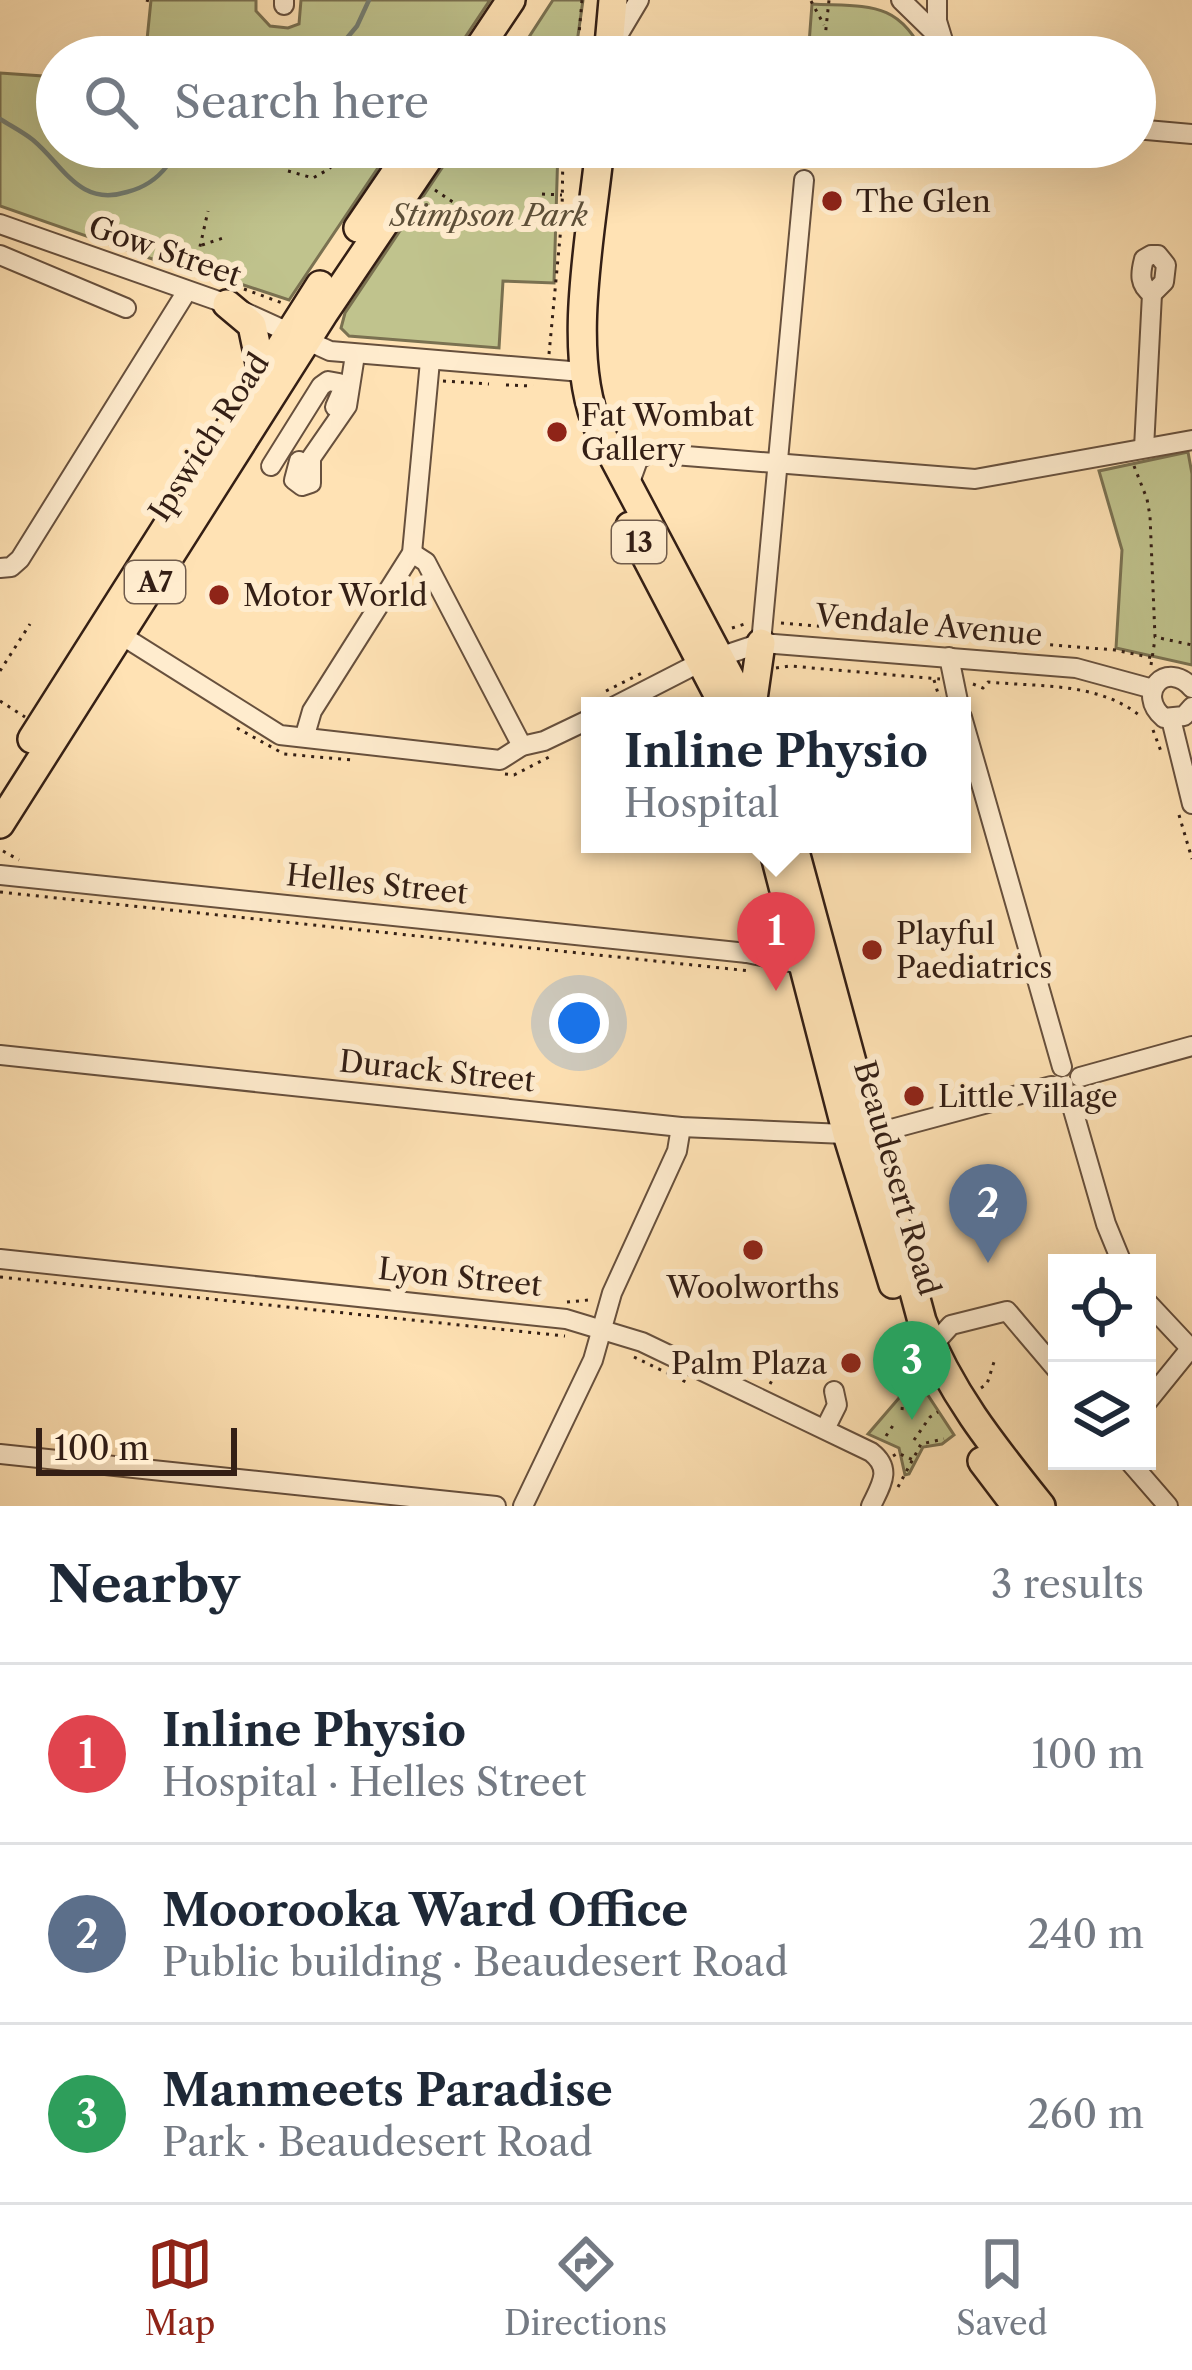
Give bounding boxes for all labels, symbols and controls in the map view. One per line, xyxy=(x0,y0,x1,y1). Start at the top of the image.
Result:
search box xyxy=(36,36,1156,168)
icon: search xyxy=(78,69,144,135)
text: Search here xyxy=(174,74,429,130)
place label: The Glen xyxy=(856,183,991,220)
marker: The Glen xyxy=(819,188,845,214)
park label: Stimpson Park xyxy=(388,197,588,234)
street label: Gow Street xyxy=(84,208,246,294)
street label: Ipswich Road xyxy=(141,346,277,528)
place label: Fat Wombat Gallery xyxy=(581,397,754,468)
marker: Fat Wombat Gallery xyxy=(544,419,570,445)
road number: 13 xyxy=(612,521,666,563)
road number: A7 xyxy=(125,561,185,603)
place label: Motor World xyxy=(243,577,427,614)
marker: Motor World xyxy=(206,582,232,608)
street label: Vendale Avenue xyxy=(813,597,1044,653)
popup xyxy=(581,697,971,853)
text: Inline Physio xyxy=(624,723,928,779)
text: Hospital xyxy=(624,779,779,827)
street label: Helles Street xyxy=(284,856,470,912)
pin: 1 xyxy=(737,892,815,991)
place label: Playful Paediatrics xyxy=(896,915,1052,986)
marker: Playful Paediatrics xyxy=(859,937,885,963)
your location xyxy=(549,993,609,1053)
street label: Durack Street xyxy=(337,1042,537,1100)
street label: Beaudesert Road xyxy=(846,1056,948,1300)
place label: Little Village xyxy=(938,1078,1117,1115)
marker: Little Village xyxy=(901,1083,927,1109)
pin: 2 xyxy=(949,1164,1027,1263)
marker: Woolworths xyxy=(740,1237,766,1263)
street label: Lyon Street xyxy=(376,1250,544,1304)
map controls xyxy=(1048,1254,1156,1470)
button: locate xyxy=(1048,1254,1156,1362)
place label: Woolworths xyxy=(665,1269,840,1306)
pin: 3 xyxy=(873,1321,951,1420)
place label: Palm Plaza xyxy=(671,1345,827,1382)
marker: Palm Plaza xyxy=(838,1350,864,1376)
button: layers xyxy=(1048,1362,1156,1470)
scale bar xyxy=(36,1422,237,1475)
text: 100 m xyxy=(54,1428,149,1469)
text: Nearby xyxy=(48,1553,240,1615)
text: 3 results xyxy=(991,1560,1144,1608)
text: Inline Physio xyxy=(162,1702,466,1758)
text: 1 xyxy=(78,1730,96,1778)
text: 100 m xyxy=(1031,1730,1144,1778)
text: Hospital · Helles Street xyxy=(162,1758,586,1806)
text: Moorooka Ward Office xyxy=(162,1882,688,1938)
text: 2 xyxy=(75,1910,99,1958)
text: 240 m xyxy=(1028,1910,1144,1958)
text: Public building · Beaudesert Road xyxy=(162,1938,788,1986)
text: Manmeets Paradise xyxy=(162,2062,613,2118)
text: 3 xyxy=(76,2090,98,2138)
text: 260 m xyxy=(1027,2090,1144,2138)
text: Park · Beaudesert Road xyxy=(162,2118,593,2166)
tab: Map xyxy=(144,2231,215,2344)
tab: Directions xyxy=(504,2231,667,2344)
tab: Saved xyxy=(956,2231,1048,2344)

